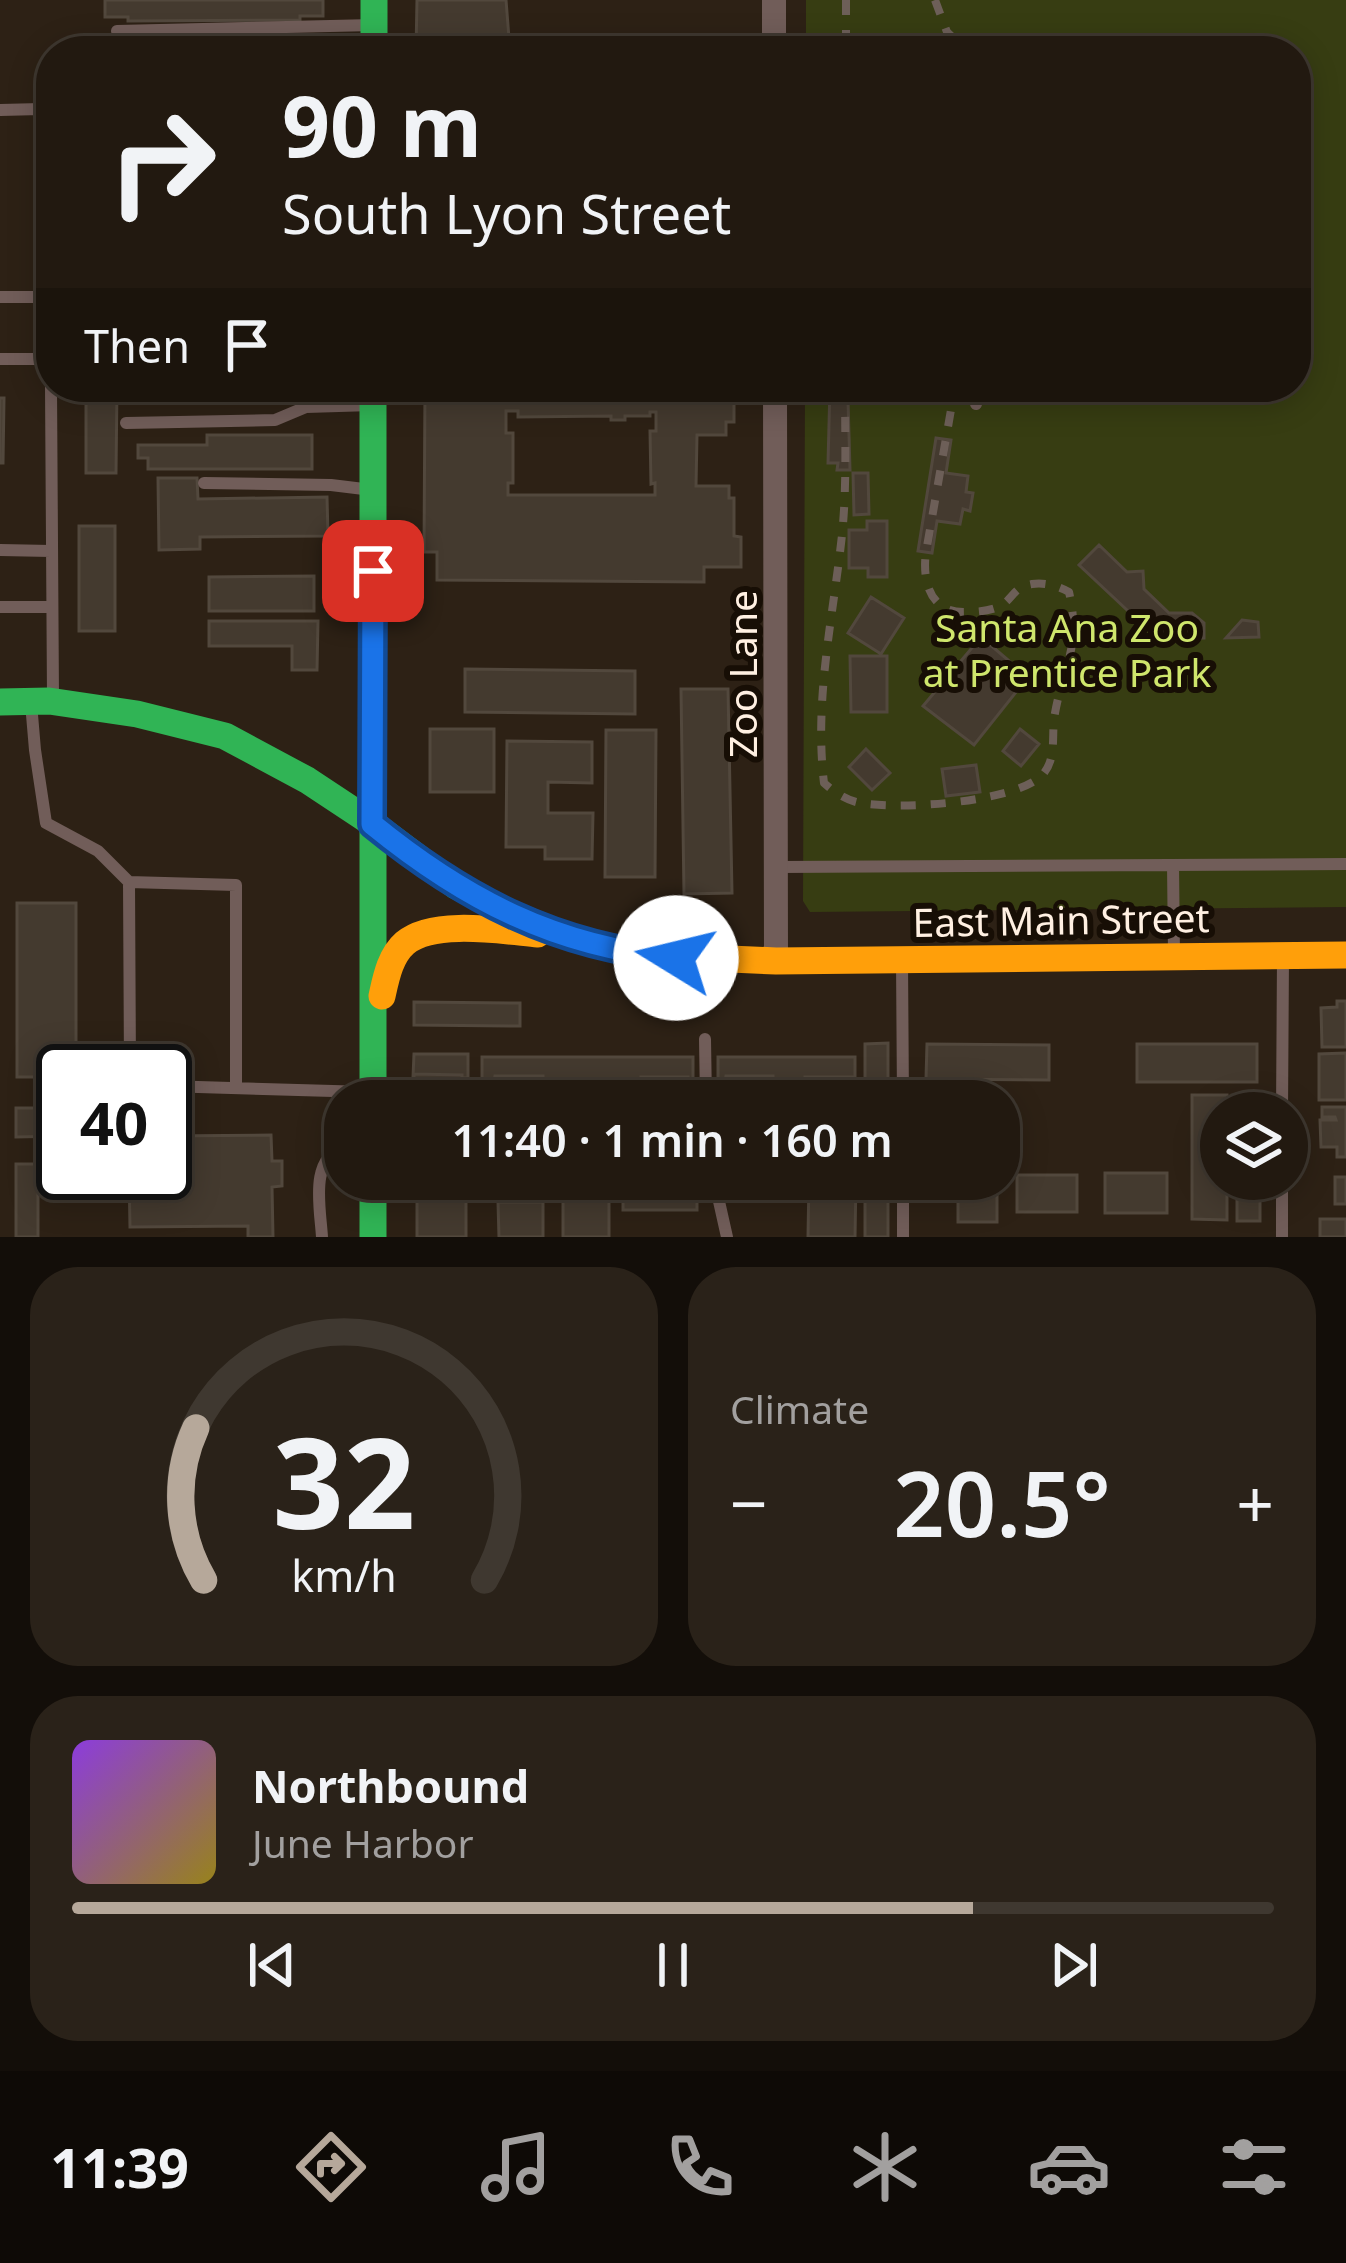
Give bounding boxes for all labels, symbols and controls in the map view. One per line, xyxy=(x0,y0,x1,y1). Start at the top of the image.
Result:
text: 90 m xyxy=(282,67,482,182)
icon: right xyxy=(84,84,240,240)
text: South Lyon Street xyxy=(282,176,731,250)
icon: arrive xyxy=(214,312,280,378)
text: Then xyxy=(84,315,190,376)
pin xyxy=(322,520,424,622)
icon: arrive xyxy=(340,538,406,604)
street label: Zoo Lane xyxy=(715,590,768,758)
park label: Santa Ana Zoo at Prentice Park xyxy=(923,600,1211,698)
street label: East Main Street xyxy=(912,890,1210,948)
position arrow xyxy=(613,895,739,1021)
speed limit sign: 40 xyxy=(36,1044,192,1200)
map controls xyxy=(1200,1092,1308,1200)
button: layers xyxy=(1200,1092,1308,1200)
text: 11:40 · 1 min · 160 m xyxy=(451,1109,893,1170)
text: Climate xyxy=(730,1382,869,1435)
text: 32 xyxy=(273,1396,415,1566)
text: 20.5° xyxy=(893,1441,1111,1563)
text: − xyxy=(730,1457,768,1547)
text: + xyxy=(1236,1457,1274,1547)
text: km/h xyxy=(291,1545,397,1604)
text: Northbound xyxy=(252,1755,529,1816)
text: June Harbor xyxy=(252,1816,474,1869)
icon: previous xyxy=(239,1932,305,1998)
icon: pause xyxy=(640,1932,706,1998)
icon: next xyxy=(1041,1932,1107,1998)
icon: directions xyxy=(289,2125,373,2209)
icon: music xyxy=(474,2125,558,2209)
icon: phone xyxy=(658,2125,742,2209)
icon: climate xyxy=(843,2125,927,2209)
icon: car xyxy=(1027,2125,1111,2209)
icon: filters xyxy=(1212,2125,1296,2209)
text: 11:39 xyxy=(50,2130,189,2204)

